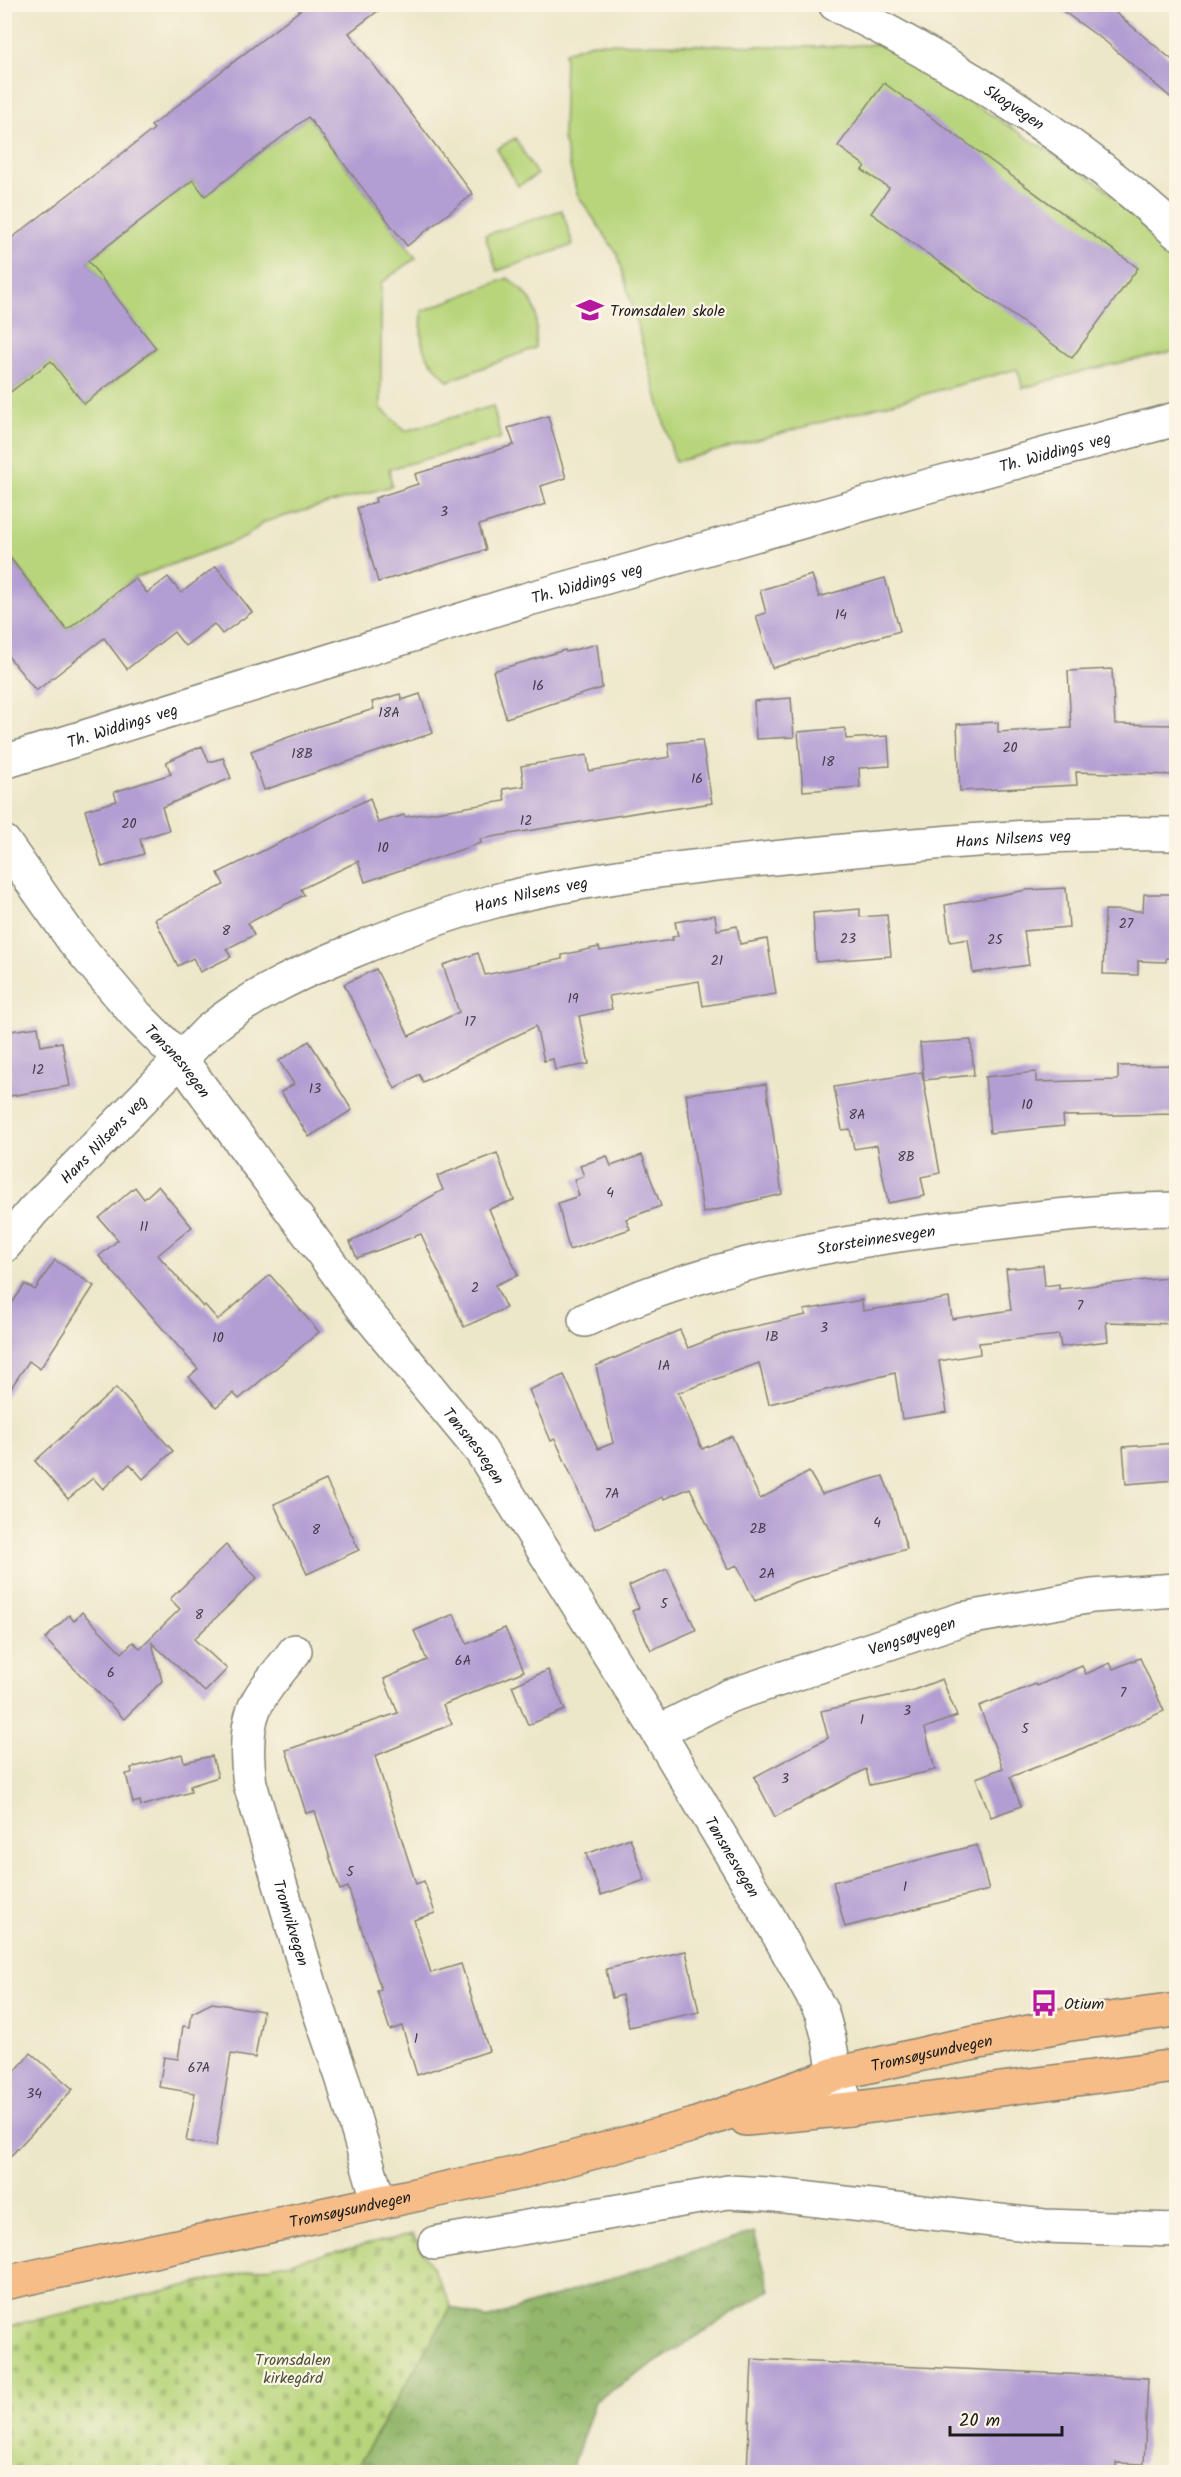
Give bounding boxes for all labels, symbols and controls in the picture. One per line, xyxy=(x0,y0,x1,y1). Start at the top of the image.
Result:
street label: Skogvegen xyxy=(979,79,1049,137)
school or university icon: Tromsdalen skole xyxy=(575,295,605,325)
place label: Tromsdalen skole xyxy=(610,299,725,324)
street label: Th. Widdings veg xyxy=(997,426,1114,480)
house number: 3 xyxy=(440,501,448,523)
street label: Th. Widdings veg xyxy=(529,556,646,612)
house number: 14 xyxy=(835,604,847,626)
house number: 16 xyxy=(532,675,544,697)
street label: Th. Widdings veg xyxy=(65,698,181,756)
house number: 18A xyxy=(378,702,400,724)
house number: 20 xyxy=(1002,737,1018,759)
house number: 18B xyxy=(291,743,313,765)
house number: 18 xyxy=(822,751,835,773)
house number: 16 xyxy=(691,768,703,790)
house number: 12 xyxy=(520,810,532,832)
house number: 20 xyxy=(121,813,137,835)
street label: Hans Nilsens veg xyxy=(954,824,1072,856)
house number: 10 xyxy=(377,837,389,859)
street label: Hans Nilsens veg xyxy=(471,871,590,920)
house number: 27 xyxy=(1119,913,1134,935)
house number: 8 xyxy=(222,920,231,942)
house number: 23 xyxy=(840,928,856,950)
house number: 25 xyxy=(987,929,1004,951)
house number: 21 xyxy=(711,950,723,972)
house number: 19 xyxy=(567,988,579,1010)
house number: 17 xyxy=(465,1011,476,1033)
street label: Tønsnesvegen xyxy=(138,1019,216,1104)
house number: 12 xyxy=(32,1059,44,1081)
house number: 13 xyxy=(309,1078,321,1100)
street label: Hans Nilsens veg xyxy=(55,1090,154,1190)
house number: 10 xyxy=(1021,1094,1033,1116)
house number: 8A xyxy=(849,1104,865,1126)
house number: 8B xyxy=(897,1146,915,1168)
house number: 4 xyxy=(606,1182,614,1204)
house number: 11 xyxy=(140,1216,148,1238)
street label: Storsteinnesvegen xyxy=(815,1219,937,1262)
house number: 2 xyxy=(471,1277,479,1299)
house number: 7 xyxy=(1077,1295,1084,1317)
house number: 3 xyxy=(820,1317,828,1339)
house number: 1B xyxy=(765,1326,779,1348)
house number: 10 xyxy=(212,1327,224,1349)
house number: 1A xyxy=(658,1355,670,1377)
street label: Tønsnesvegen xyxy=(436,1402,510,1490)
house number: 7A xyxy=(605,1483,619,1505)
house number: 4 xyxy=(873,1512,881,1534)
house number: 2B xyxy=(749,1518,767,1540)
house number: 8 xyxy=(312,1519,321,1541)
house number: 2A xyxy=(759,1563,775,1585)
house number: 5 xyxy=(660,1593,669,1615)
house number: 8 xyxy=(195,1604,204,1626)
street label: Vengsøyvegen xyxy=(865,1611,959,1663)
house number: 6A xyxy=(455,1650,471,1672)
house number: 6 xyxy=(107,1662,115,1684)
house number: 7 xyxy=(1120,1682,1127,1704)
house number: 3 xyxy=(903,1700,911,1722)
house number: 1 xyxy=(860,1709,864,1731)
house number: 5 xyxy=(1021,1718,1030,1740)
house number: 3 xyxy=(781,1768,789,1790)
street label: Tønsnesvegen xyxy=(697,1812,766,1903)
house number: 5 xyxy=(346,1861,355,1883)
house number: 1 xyxy=(903,1876,907,1898)
street label: Tromvikvegen xyxy=(265,1877,315,1970)
bus stop icon: Otium xyxy=(1029,1988,1059,2018)
place label: Otium xyxy=(1064,1992,1105,2017)
house number: 1 xyxy=(414,2028,418,2050)
street label: Tromsøysundvegen xyxy=(869,2029,995,2079)
house number: 67A xyxy=(188,2057,210,2079)
house number: 34 xyxy=(26,2083,42,2105)
street label: Tromsøysundvegen xyxy=(287,2185,414,2236)
park label: Tromsdalen kirkegård xyxy=(255,2348,331,2391)
scale bar xyxy=(950,2399,1062,2437)
text: 20 m xyxy=(959,2407,1000,2436)

